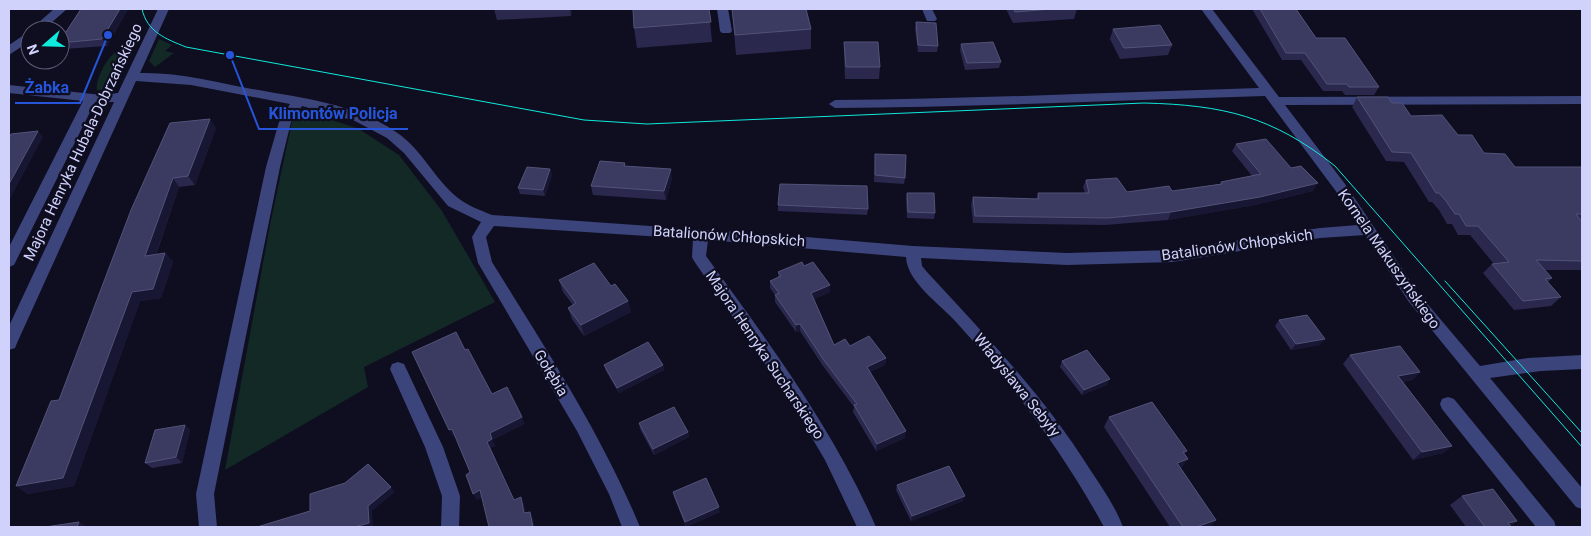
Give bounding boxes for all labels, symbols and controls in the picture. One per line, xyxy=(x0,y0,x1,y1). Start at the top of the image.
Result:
street label: Majora Henryka Hubala-Dobrzańskiego xyxy=(20,20,146,264)
north arrow xyxy=(20,20,70,70)
text: N xyxy=(24,42,42,57)
callout: Żabka xyxy=(15,72,80,103)
text: Żabka xyxy=(25,78,70,97)
callout: Klimontów Policja xyxy=(259,98,408,129)
text: Klimontów Policja xyxy=(268,104,398,123)
street label: Kornela Makuszyńskiego xyxy=(1334,186,1444,332)
street label: Batalionów Chłopskich xyxy=(652,222,806,250)
street label: Batalionów Chłopskich xyxy=(1160,225,1314,265)
street label: Majora Henryka Sucharskiego xyxy=(702,267,828,443)
street label: Władysława Sebyły xyxy=(970,330,1064,440)
street label: Gołębia xyxy=(530,347,572,399)

